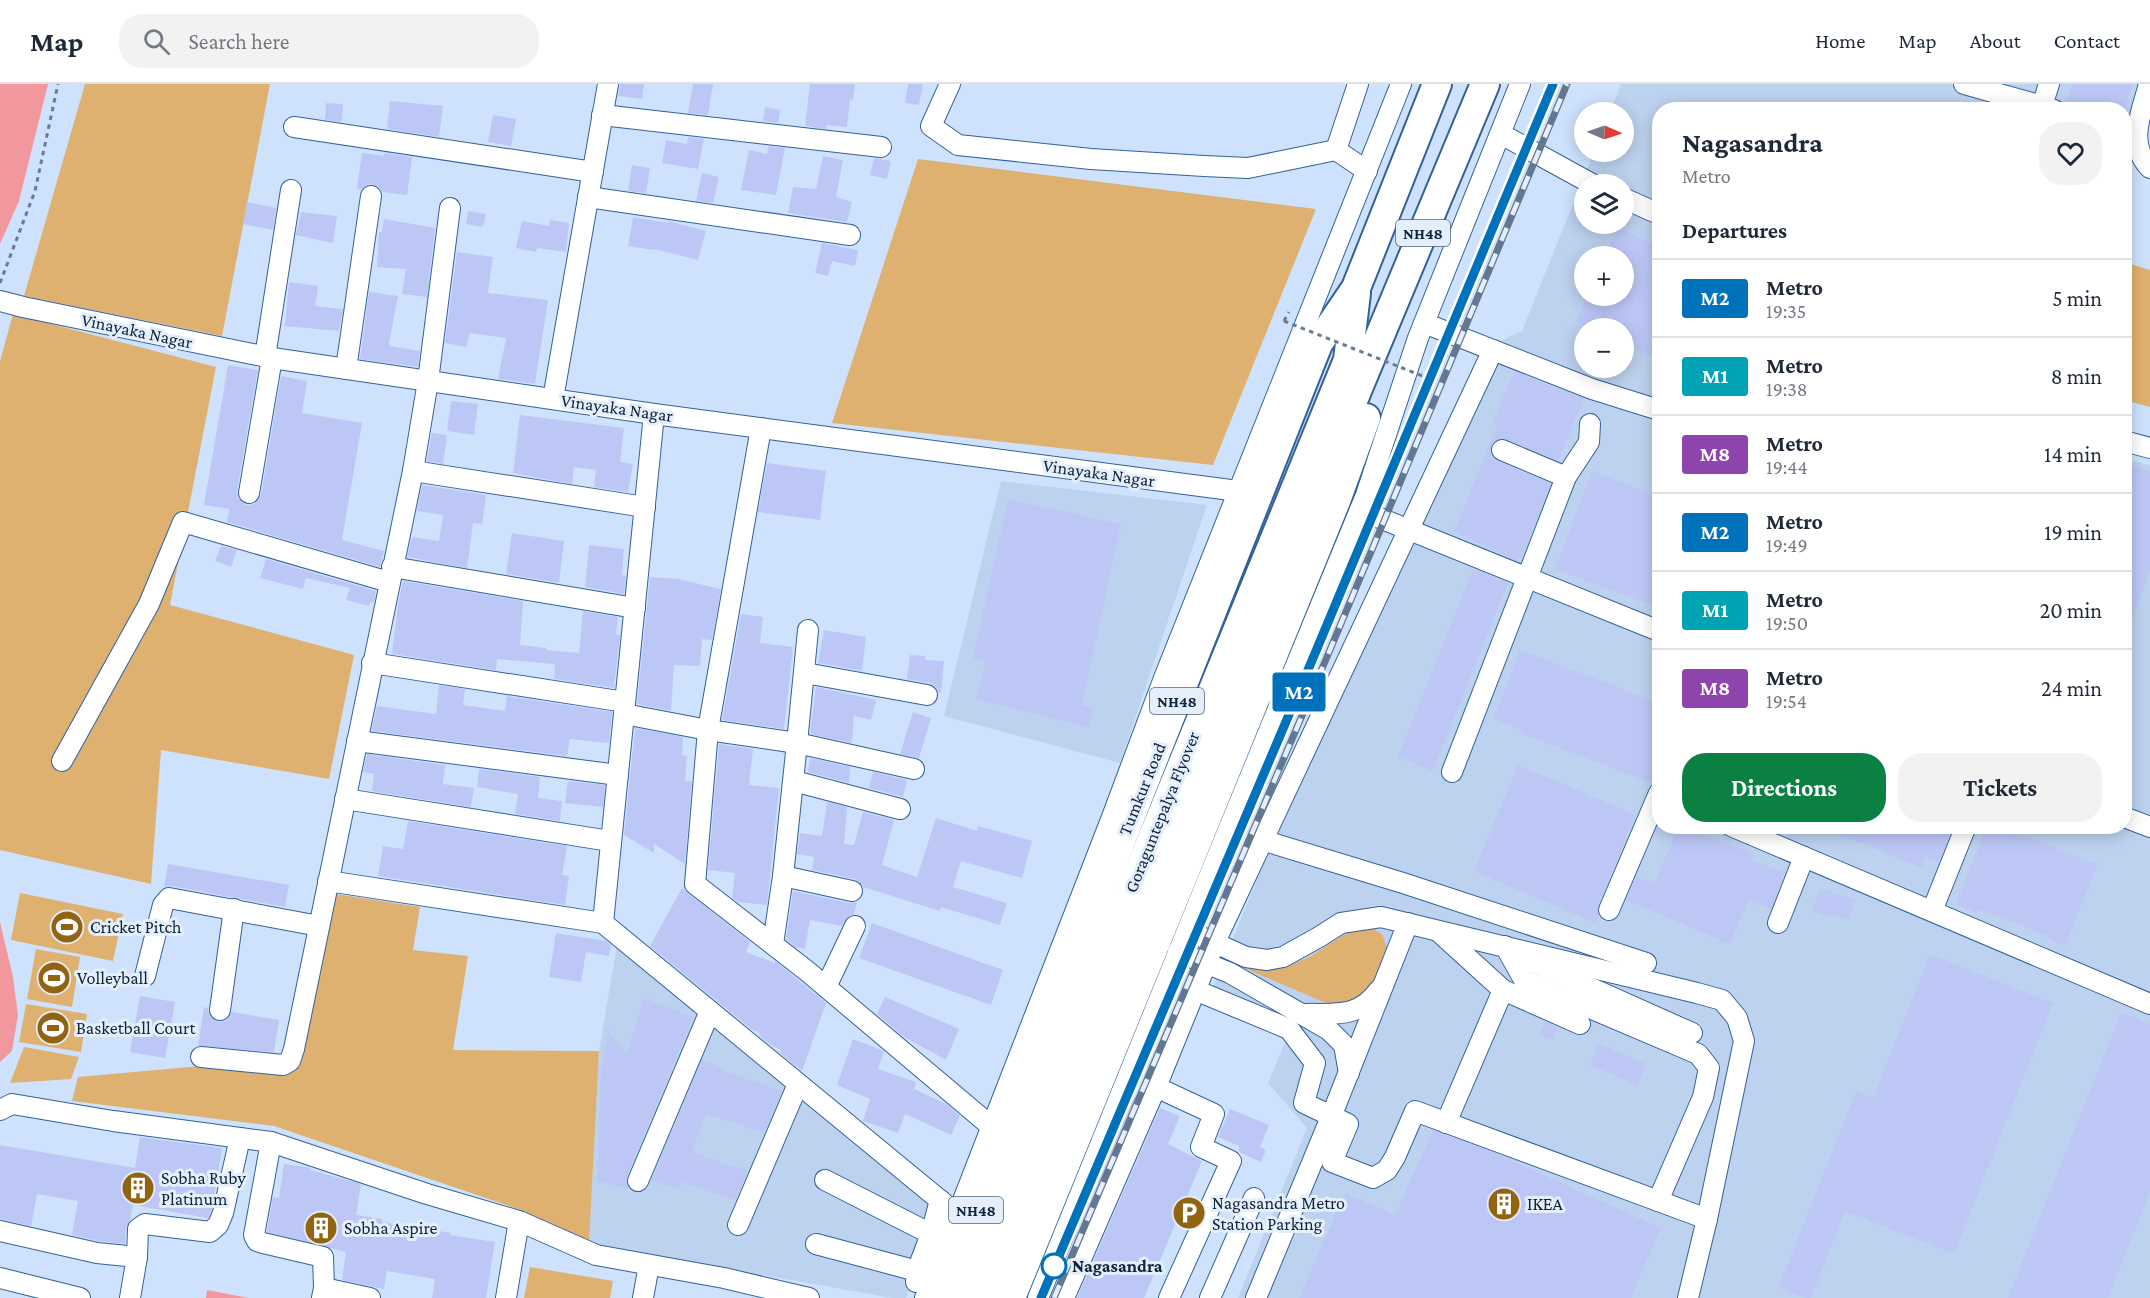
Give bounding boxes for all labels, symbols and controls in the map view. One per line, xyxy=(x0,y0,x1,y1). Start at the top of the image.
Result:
search box xyxy=(119,14,539,68)
icon: search xyxy=(140,25,173,58)
text: Map xyxy=(30,26,83,57)
text: Search here xyxy=(188,29,289,54)
text: Home xyxy=(1815,29,1865,53)
text: Map xyxy=(1898,29,1937,53)
text: About xyxy=(1970,29,2021,53)
text: Contact xyxy=(2054,29,2120,53)
north arrow xyxy=(1574,102,1634,162)
map controls xyxy=(1574,102,1634,378)
button: heart xyxy=(2039,122,2102,185)
text: Nagasandra xyxy=(1682,127,1823,158)
text: Metro xyxy=(1682,165,1731,187)
button: layers xyxy=(1574,174,1634,234)
text: Departures xyxy=(1682,218,1787,243)
road number: NH48 xyxy=(1396,220,1450,246)
button: + xyxy=(1574,246,1634,306)
text: Metro xyxy=(1766,275,1823,300)
text: M2 xyxy=(1701,286,1729,310)
text: 5 min xyxy=(2052,286,2102,311)
text: 19:35 xyxy=(1766,300,1806,322)
street label: Vinayaka Nagar xyxy=(80,309,195,353)
button: − xyxy=(1574,318,1634,378)
text: Metro xyxy=(1766,353,1823,378)
text: M1 xyxy=(1702,364,1728,388)
text: 8 min xyxy=(2051,364,2102,389)
text: 19:38 xyxy=(1766,378,1808,400)
street label: Vinayaka Nagar xyxy=(560,390,675,426)
text: Metro xyxy=(1766,431,1823,456)
text: M8 xyxy=(1700,442,1730,466)
text: 14 min xyxy=(2044,442,2102,467)
street label: Vinayaka Nagar xyxy=(1042,455,1157,491)
text: 19:44 xyxy=(1766,456,1808,478)
text: Metro xyxy=(1766,509,1823,534)
text: M2 xyxy=(1701,520,1729,544)
text: 19 min xyxy=(2044,520,2102,545)
text: 19:49 xyxy=(1766,534,1808,556)
text: Metro xyxy=(1766,587,1823,612)
text: M1 xyxy=(1702,598,1728,622)
text: 20 min xyxy=(2040,598,2102,623)
text: 19:50 xyxy=(1766,612,1808,634)
text: Metro xyxy=(1766,665,1823,690)
line badge: M2 xyxy=(1272,672,1326,712)
text: M8 xyxy=(1700,676,1730,700)
text: 24 min xyxy=(2041,676,2102,701)
text: M2 xyxy=(1285,680,1313,704)
road number: NH48 xyxy=(1150,688,1204,714)
text: 19:54 xyxy=(1766,690,1807,712)
street label: Goraguntepalya Flyover xyxy=(1121,728,1204,895)
street label: Tumkur Road xyxy=(1114,739,1170,838)
button: Directions xyxy=(1682,753,1886,822)
button: Tickets xyxy=(1898,753,2102,822)
sports icon: Cricket Pitch xyxy=(49,909,85,945)
place label: Cricket Pitch xyxy=(90,917,182,937)
sports icon: Volleyball xyxy=(36,960,72,996)
place label: Volleyball xyxy=(77,968,148,988)
sports icon: Basketball Court xyxy=(35,1010,71,1046)
place label: Basketball Court xyxy=(76,1018,196,1038)
place label: Sobha Ruby Platinum xyxy=(161,1168,246,1209)
building icon: Sobha Ruby Platinum xyxy=(120,1170,156,1206)
building icon: IKEA xyxy=(1486,1186,1522,1222)
place label: Nagasandra Metro Station Parking xyxy=(1212,1193,1345,1234)
place label: IKEA xyxy=(1527,1194,1564,1214)
parking icon: Nagasandra Metro Station Parking xyxy=(1171,1195,1207,1231)
road number: NH48 xyxy=(949,1197,1003,1223)
building icon: Sobha Aspire xyxy=(303,1210,339,1246)
place label: Sobha Aspire xyxy=(344,1218,437,1238)
marker: Nagasandra xyxy=(1041,1253,1067,1279)
place label: Nagasandra xyxy=(1072,1256,1163,1276)

